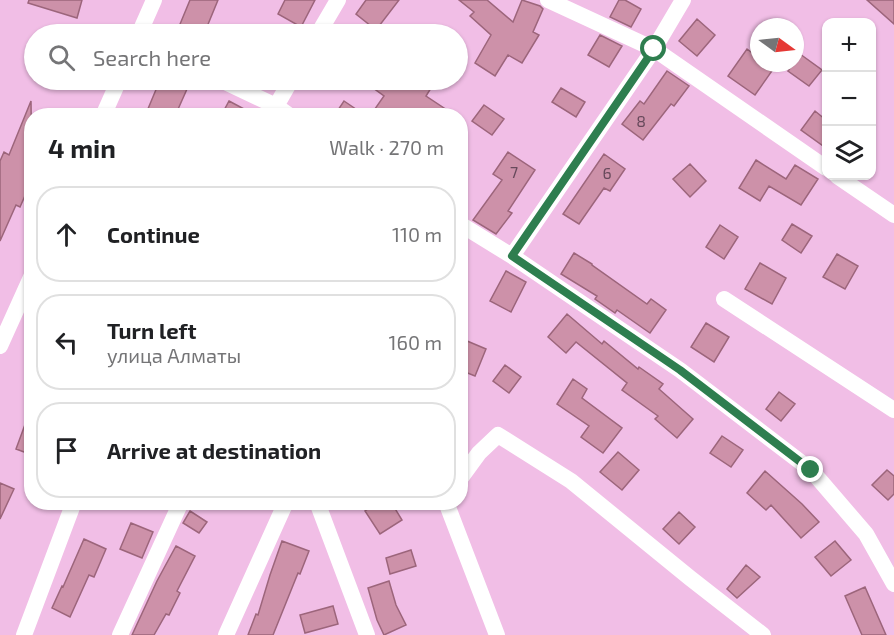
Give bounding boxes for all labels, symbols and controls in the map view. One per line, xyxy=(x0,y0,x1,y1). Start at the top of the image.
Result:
north arrow xyxy=(750,18,804,72)
map controls xyxy=(822,18,876,180)
button: + xyxy=(822,18,876,72)
search box xyxy=(24,24,468,90)
route start xyxy=(640,35,666,61)
icon: search xyxy=(45,41,78,74)
text: Search here xyxy=(93,44,211,70)
button: − xyxy=(822,72,876,126)
house number: 8 xyxy=(636,111,646,130)
button: layers xyxy=(822,126,876,180)
text: 4 min xyxy=(48,132,116,163)
text: Walk · 270 m xyxy=(329,135,444,159)
house number: 7 xyxy=(510,162,518,181)
house number: 6 xyxy=(602,163,612,182)
icon: ahead xyxy=(50,218,83,251)
text: Continue xyxy=(107,221,200,247)
text: 110 m xyxy=(392,222,442,246)
text: Turn left xyxy=(107,317,196,343)
icon: left xyxy=(50,326,83,359)
text: 160 m xyxy=(389,330,442,354)
text: улица Алматы xyxy=(107,343,241,367)
icon: arrive xyxy=(50,434,83,467)
text: Arrive at destination xyxy=(107,437,321,463)
route end xyxy=(797,456,823,482)

